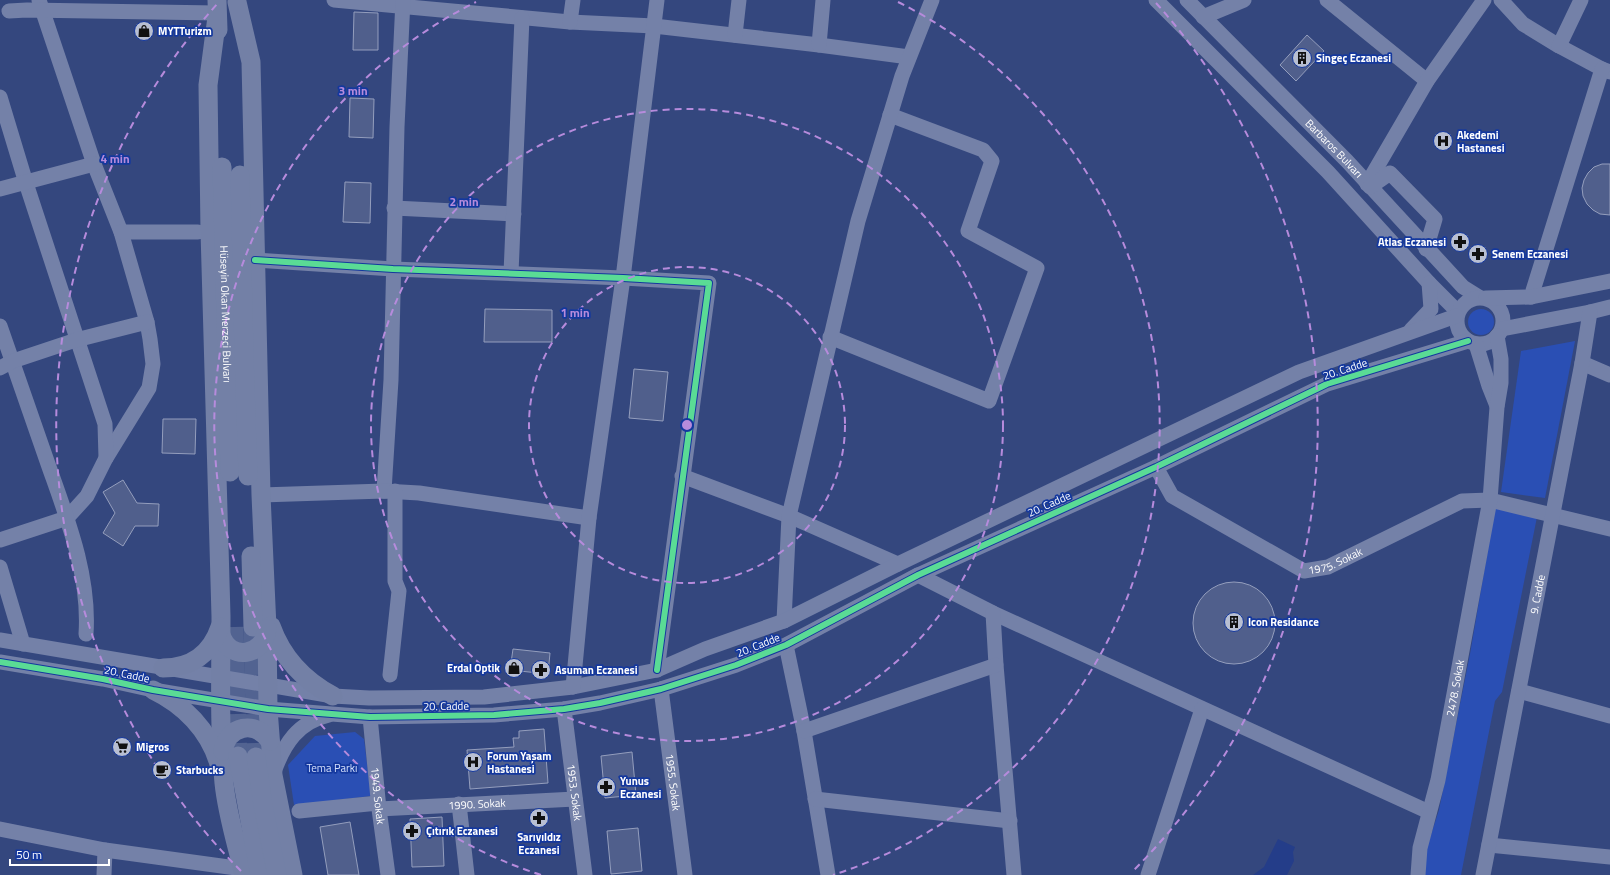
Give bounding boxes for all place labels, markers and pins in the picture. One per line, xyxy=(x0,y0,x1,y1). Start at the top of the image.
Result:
shop icon: MYTTurizm xyxy=(133,20,155,42)
place label: MYTTurizm xyxy=(158,23,212,39)
building icon: Singeç Eczanesi xyxy=(1291,47,1313,69)
place label: Singeç Eczanesi xyxy=(1316,50,1391,66)
place label: Akedemi Hastanesi xyxy=(1457,127,1505,156)
hospital icon: Akedemi Hastanesi xyxy=(1432,130,1454,152)
pharmacy icon: Atlas Eczanesi xyxy=(1449,231,1471,253)
place label: Atlas Eczanesi xyxy=(1378,234,1446,250)
pharmacy icon: Senem Eczanesi xyxy=(1467,243,1489,265)
place label: Senem Eczanesi xyxy=(1492,246,1568,262)
centre of rings xyxy=(680,418,694,432)
building icon: Icon Residance xyxy=(1223,611,1245,633)
place label: Icon Residance xyxy=(1248,614,1319,630)
shop icon: Erdal Optik xyxy=(503,657,525,679)
pharmacy icon: Asuman Eczanesi xyxy=(530,659,552,681)
place label: Erdal Optik xyxy=(447,660,500,676)
place label: Asuman Eczanesi xyxy=(555,662,638,678)
supermarket icon: Migros xyxy=(111,736,133,758)
place label: Migros xyxy=(136,739,169,755)
place label: Forum Yaşam Hastanesi xyxy=(487,748,551,777)
hospital icon: Forum Yaşam Hastanesi xyxy=(462,751,484,773)
cafe icon: Starbucks xyxy=(151,759,173,781)
place label: Starbucks xyxy=(176,762,223,778)
place label: Yunus Eczanesi xyxy=(620,773,661,802)
pharmacy icon: Yunus Eczanesi xyxy=(595,776,617,798)
pharmacy icon: Sarıyıldız Eczanesi xyxy=(528,807,550,829)
pharmacy icon: Çıtırık Eczanesi xyxy=(401,820,423,842)
place label: Çıtırık Eczanesi xyxy=(426,823,498,839)
place label: Sarıyıldız Eczanesi xyxy=(517,829,561,858)

